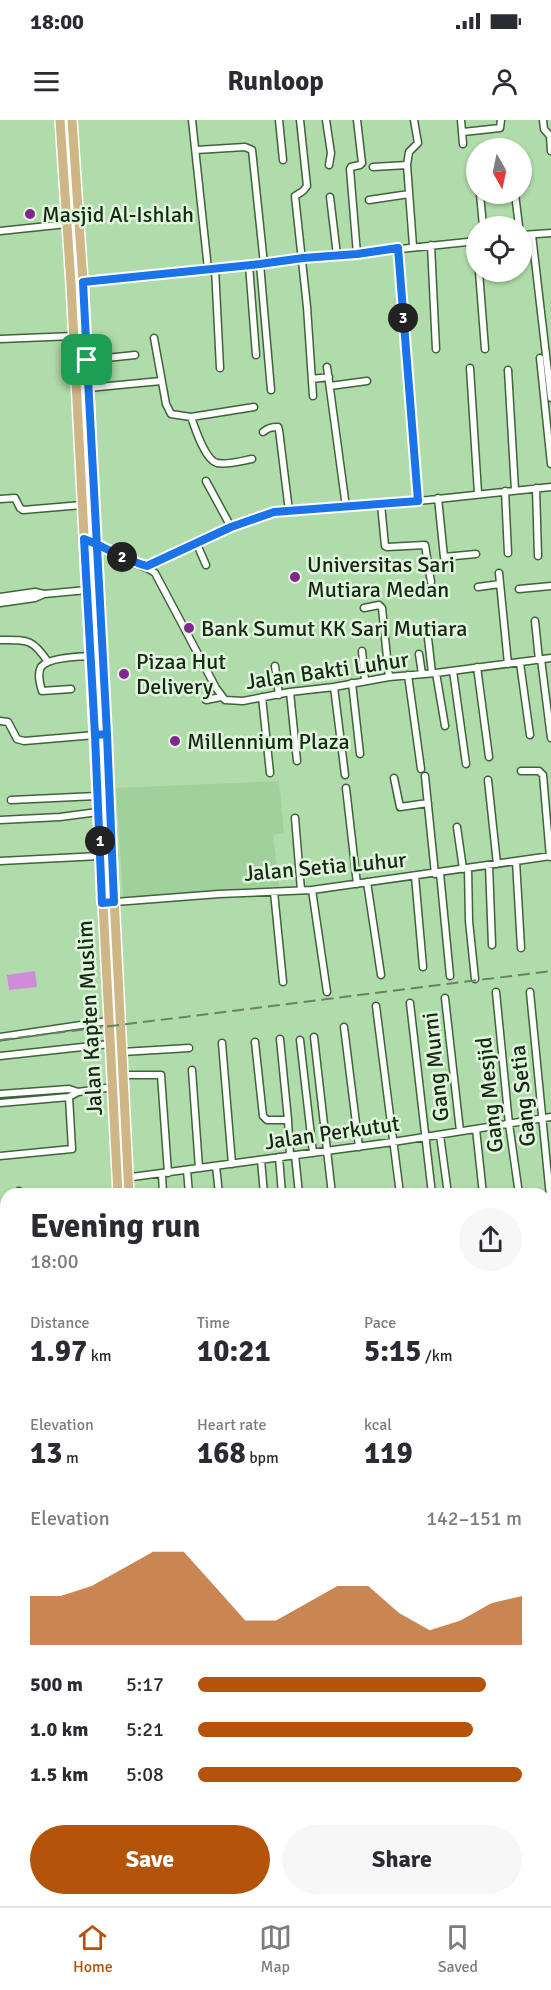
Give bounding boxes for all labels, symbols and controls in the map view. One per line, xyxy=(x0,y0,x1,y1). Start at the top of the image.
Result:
text: 18:00 xyxy=(30,8,84,35)
icon: menu xyxy=(30,65,63,98)
text: Runloop xyxy=(227,65,324,98)
icon: person xyxy=(488,65,521,98)
north arrow xyxy=(466,138,532,204)
map controls xyxy=(466,138,532,282)
place label: Masjid Al-Ishlah xyxy=(42,201,194,228)
marker: Masjid Al-Ishlah xyxy=(23,207,37,221)
button: locate xyxy=(466,216,532,282)
pin: 3 xyxy=(388,303,418,333)
text: 3 xyxy=(399,308,407,328)
pin xyxy=(61,334,112,385)
icon: arrive xyxy=(70,343,103,376)
pin: 2 xyxy=(107,542,137,572)
text: 2 xyxy=(118,547,126,567)
place label: Universitas Sari Mutiara Medan xyxy=(307,551,455,603)
marker: Universitas Sari Mutiara Medan xyxy=(288,570,302,584)
place label: Bank Sumut KK Sari Mutiara xyxy=(201,615,467,642)
marker: Bank Sumut KK Sari Mutiara xyxy=(182,621,196,635)
street label: Jalan Bakti Luhur xyxy=(244,646,410,695)
place label: Pizaa Hut Delivery xyxy=(136,648,226,700)
marker: Pizaa Hut Delivery xyxy=(117,667,131,681)
place label: Millennium Plaza xyxy=(187,728,350,755)
marker: Millennium Plaza xyxy=(168,734,182,748)
pin: 1 xyxy=(85,826,115,856)
text: 1 xyxy=(96,831,104,851)
street label: Jalan Setia Luhur xyxy=(243,846,407,887)
street label: Jalan Kapten Muslim xyxy=(71,920,108,1116)
street label: Gang Murni xyxy=(416,1011,455,1123)
street label: Gang Mesjid xyxy=(470,1036,509,1154)
street label: Gang Setia xyxy=(504,1044,541,1148)
street label: Jalan Perkutut xyxy=(263,1110,402,1155)
text: Evening run xyxy=(30,1206,200,1247)
button: share xyxy=(459,1208,522,1271)
text: 18:00 xyxy=(30,1249,79,1274)
text: Distance xyxy=(30,1313,90,1333)
text: Time xyxy=(197,1313,230,1333)
text: Pace xyxy=(364,1313,396,1333)
text: 1.97 xyxy=(30,1333,87,1370)
text: 10:21 xyxy=(197,1333,271,1370)
text: 5:15 xyxy=(364,1333,421,1370)
text: km xyxy=(87,1346,112,1366)
text: /km xyxy=(421,1346,453,1366)
text: Elevation xyxy=(30,1415,94,1435)
text: Heart rate xyxy=(197,1415,266,1435)
text: kcal xyxy=(364,1415,392,1435)
text: 13 xyxy=(30,1435,62,1472)
text: 168 xyxy=(197,1435,246,1472)
text: 119 xyxy=(364,1435,413,1472)
text: m xyxy=(62,1448,79,1468)
text: bpm xyxy=(246,1448,279,1468)
text: Elevation xyxy=(30,1506,110,1531)
text: 142–151 m xyxy=(426,1506,522,1531)
text: 500 m xyxy=(30,1672,83,1697)
text: 5:17 xyxy=(126,1672,164,1697)
text: 1.0 km xyxy=(30,1717,88,1742)
text: 5:21 xyxy=(126,1717,164,1742)
text: 1.5 km xyxy=(30,1762,88,1787)
text: 5:08 xyxy=(126,1762,164,1787)
button: Save xyxy=(30,1825,270,1894)
button: Share xyxy=(282,1825,522,1894)
tab: Home xyxy=(73,1921,113,1977)
tab: Map xyxy=(259,1921,292,1977)
tab: Saved xyxy=(438,1921,478,1977)

